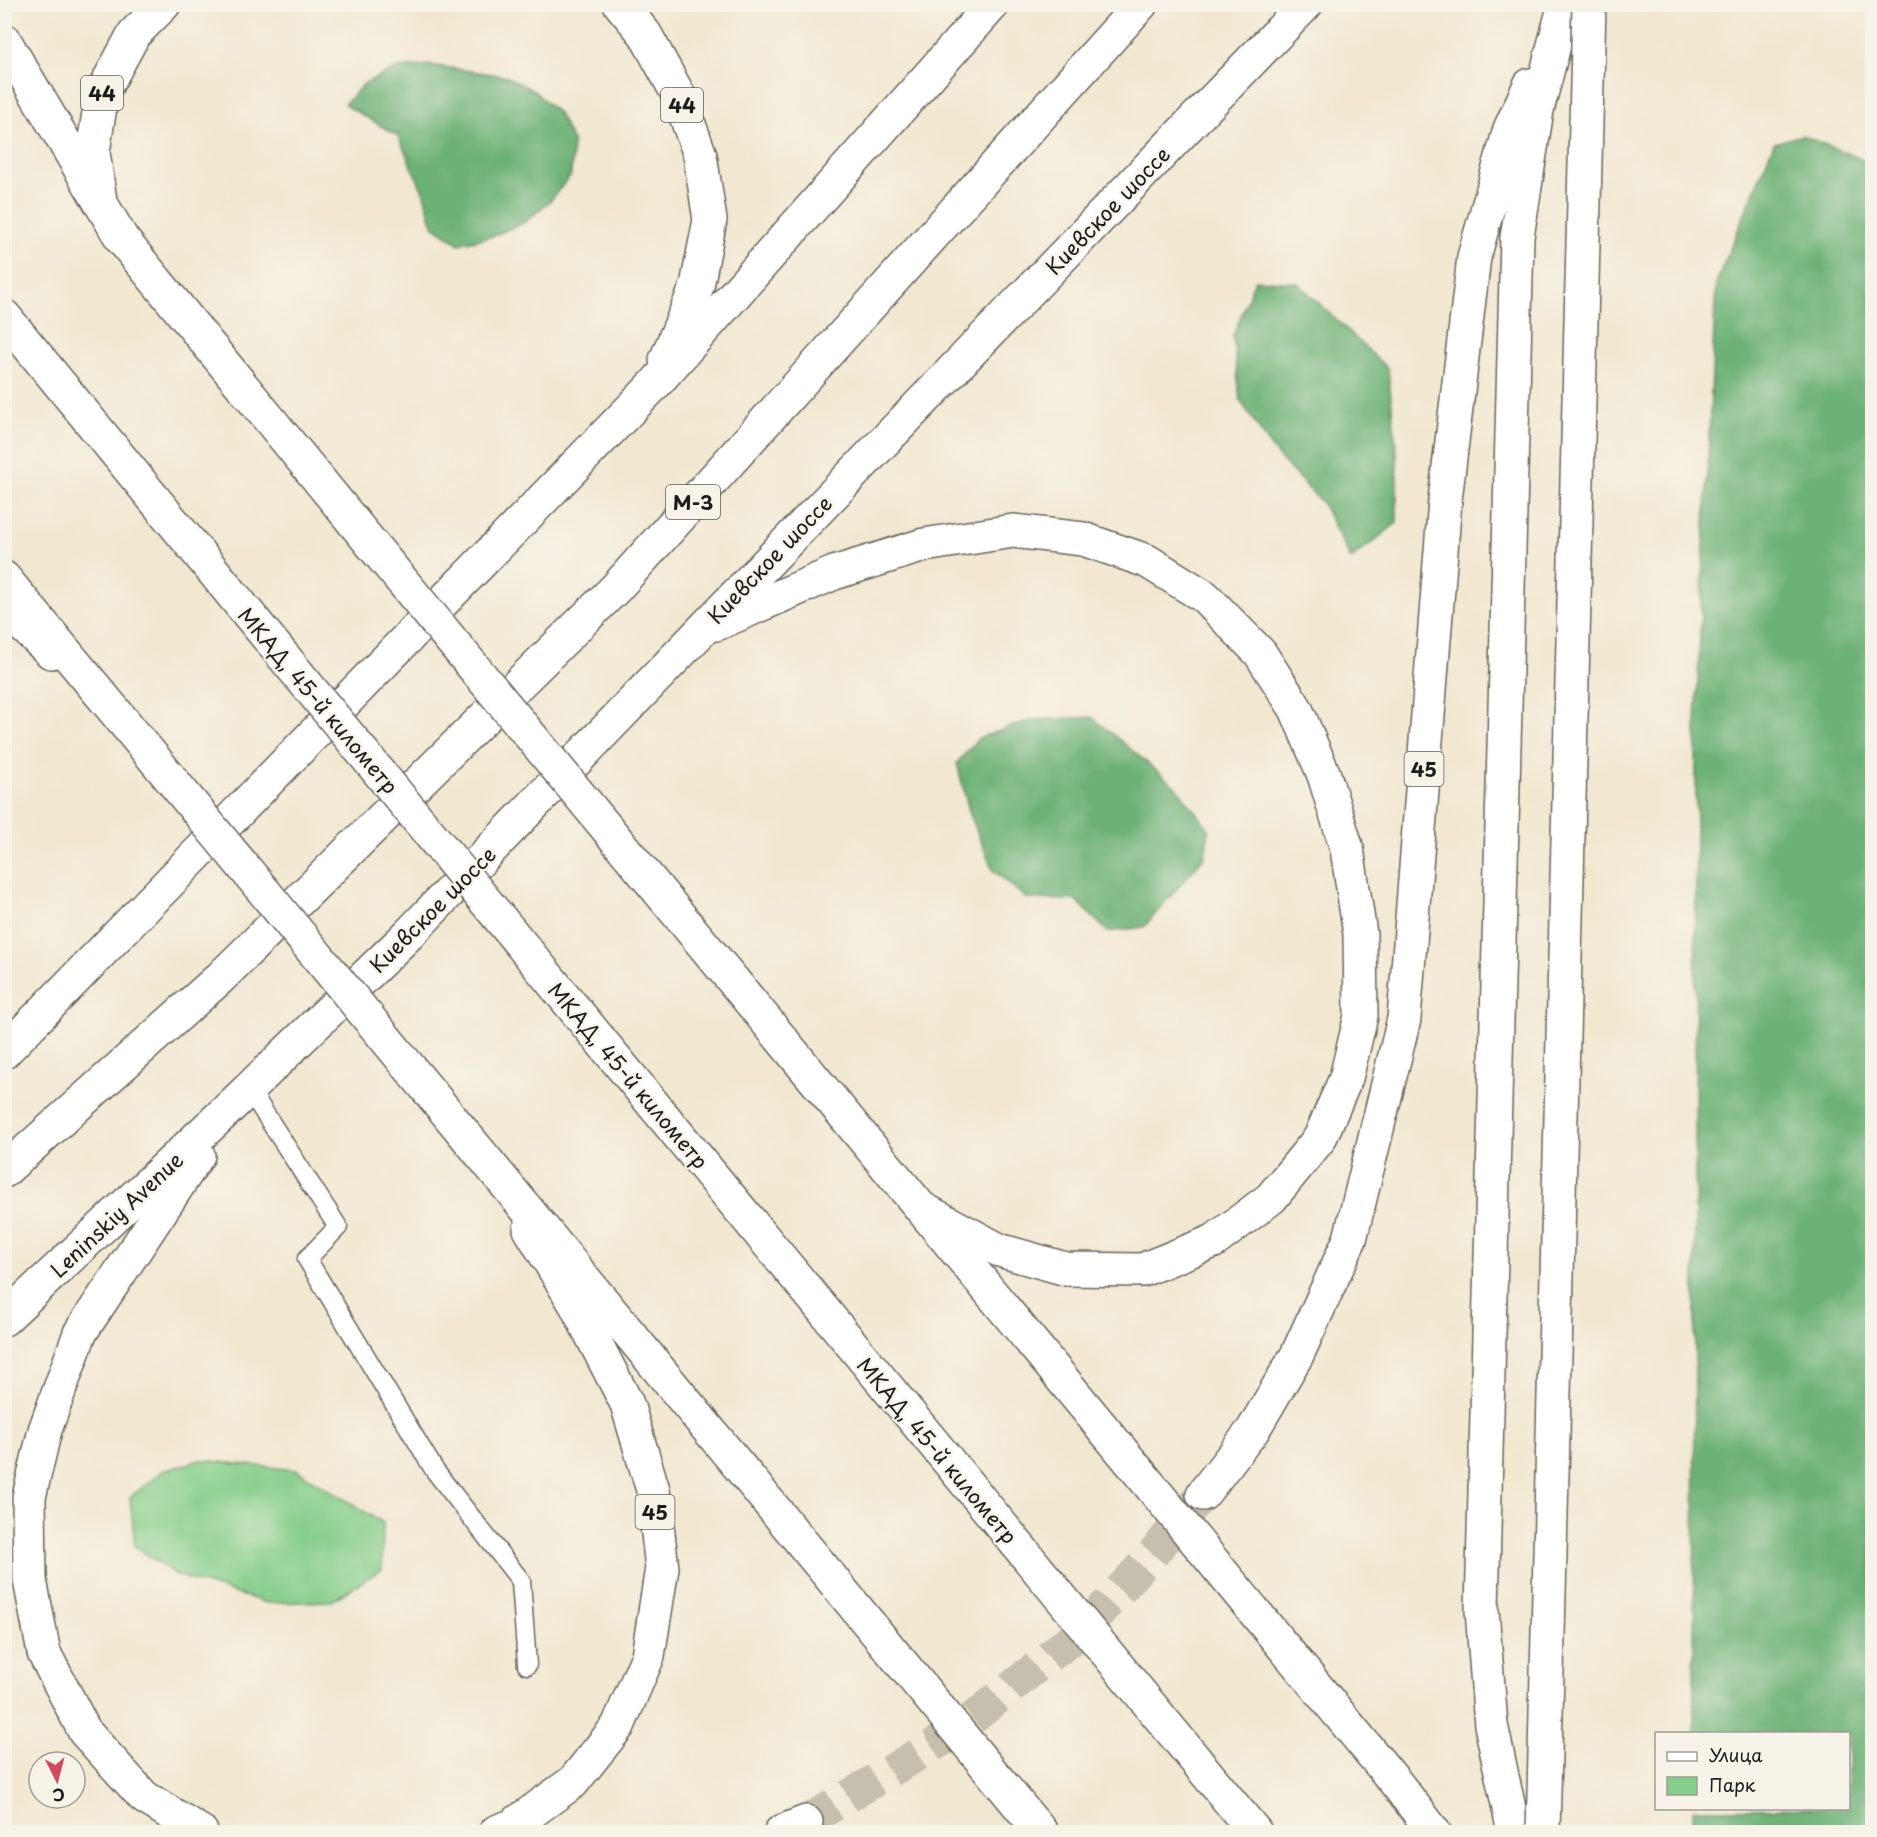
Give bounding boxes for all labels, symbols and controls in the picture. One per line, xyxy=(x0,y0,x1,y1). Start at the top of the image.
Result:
road number: 44 xyxy=(81,76,123,110)
road number: 44 xyxy=(661,88,703,122)
street label: Киевское шоссе xyxy=(1037,139,1177,281)
road number: М-3 xyxy=(666,485,720,519)
street label: Киевское шоссе xyxy=(699,488,839,630)
street label: МКАД, 45-й километр xyxy=(231,600,407,800)
road number: 45 xyxy=(1404,752,1444,786)
street label: Киевское шоссе xyxy=(361,838,503,980)
street label: МКАД, 45-й километр xyxy=(541,975,717,1175)
street label: Leninskiy Avenue xyxy=(42,1144,190,1284)
street label: МКАД, 45-й километр xyxy=(850,1350,1026,1550)
road number: 45 xyxy=(636,1495,674,1529)
legend xyxy=(1655,1732,1850,1810)
text: Улица xyxy=(1709,1741,1763,1768)
north arrow xyxy=(27,1750,87,1810)
text: Парк xyxy=(1709,1771,1756,1798)
text: С xyxy=(51,1783,66,1808)

